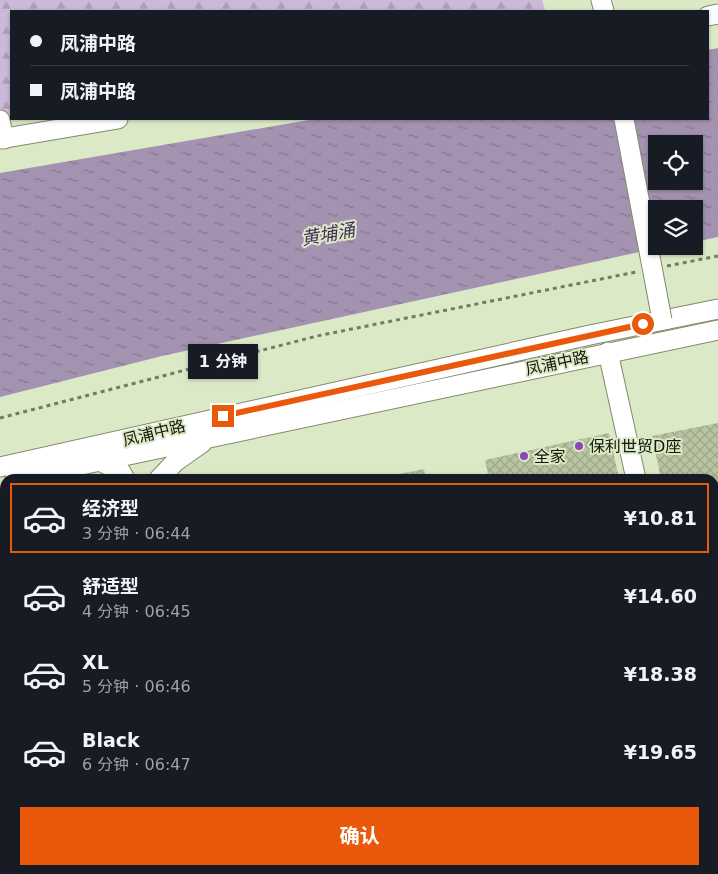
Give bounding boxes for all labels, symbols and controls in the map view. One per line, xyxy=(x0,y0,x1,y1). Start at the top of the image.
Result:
text: 凤浦中路 xyxy=(60,32,136,54)
text: 凤浦中路 xyxy=(60,80,136,102)
map controls xyxy=(648,135,703,255)
button: locate xyxy=(648,135,703,190)
button: layers xyxy=(648,200,703,255)
water label: 黄埔涌 xyxy=(300,219,358,249)
route start xyxy=(632,313,654,335)
callout: 1 分钟 xyxy=(188,344,258,378)
street label: 凤浦中路 xyxy=(524,347,590,379)
text: 1 分钟 xyxy=(199,352,247,371)
route end xyxy=(212,405,234,427)
street label: 凤浦中路 xyxy=(121,416,187,450)
place label: 保利世贸D座 xyxy=(589,437,681,456)
marker: 保利世贸D座 xyxy=(573,440,585,452)
place label: 全家 xyxy=(534,447,566,466)
marker: 全家 xyxy=(518,450,530,462)
icon: car xyxy=(22,496,67,541)
text: 经济型 xyxy=(82,497,139,519)
text: ¥10.81 xyxy=(624,507,697,529)
text: 3 分钟 · 06:44 xyxy=(82,524,191,543)
icon: car xyxy=(22,574,67,619)
text: 舒适型 xyxy=(82,575,139,597)
text: ¥14.60 xyxy=(624,585,697,607)
text: 4 分钟 · 06:45 xyxy=(82,602,191,621)
text: XL xyxy=(82,651,109,673)
icon: car xyxy=(22,652,67,697)
text: ¥18.38 xyxy=(624,663,697,685)
text: 5 分钟 · 06:46 xyxy=(82,677,191,696)
text: Black xyxy=(82,729,140,751)
icon: car xyxy=(22,730,67,775)
text: ¥19.65 xyxy=(624,741,697,763)
text: 6 分钟 · 06:47 xyxy=(82,755,191,774)
button: 确认 xyxy=(20,807,699,865)

